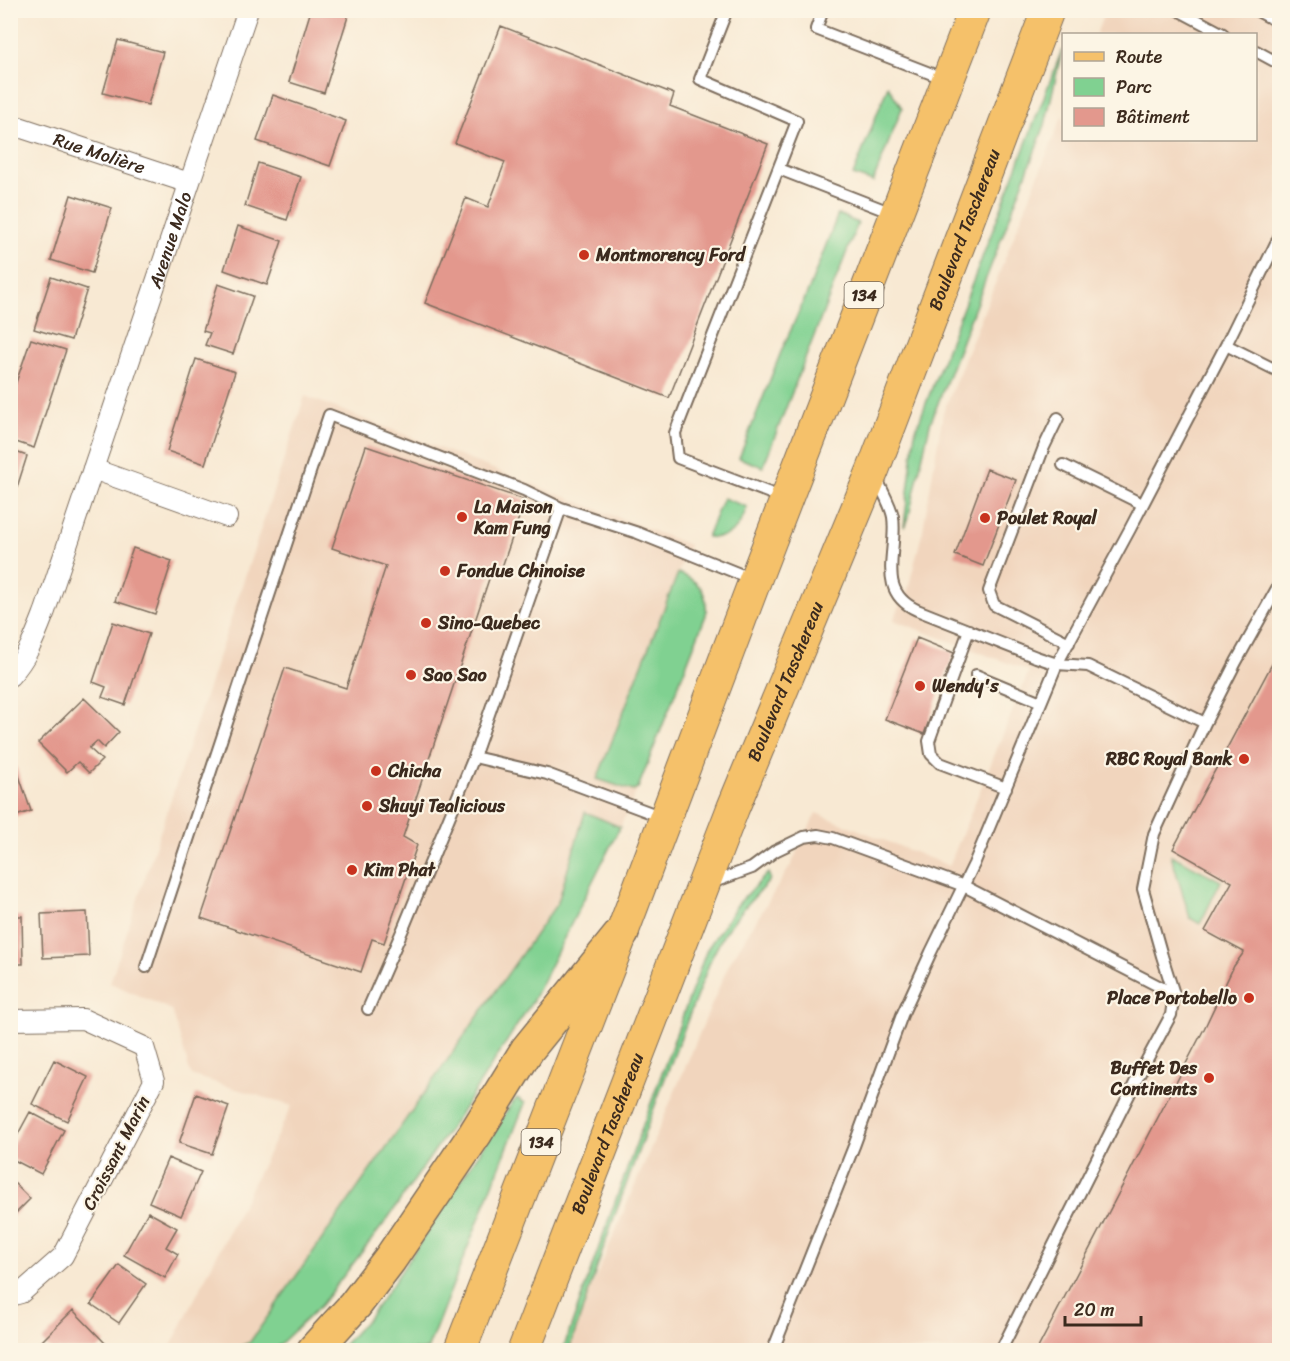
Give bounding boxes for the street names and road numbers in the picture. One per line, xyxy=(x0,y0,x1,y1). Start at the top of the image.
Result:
street label: Rue Molière xyxy=(49,123,149,183)
street label: Boulevard Taschereau xyxy=(919,144,1010,315)
street label: Avenue Malo xyxy=(139,187,202,293)
road number: 134 xyxy=(844,282,884,308)
street label: Boulevard Taschereau xyxy=(738,596,833,767)
street label: Boulevard Taschereau xyxy=(562,1048,653,1219)
street label: Croissant Marin xyxy=(73,1090,159,1216)
road number: 134 xyxy=(522,1129,560,1155)

